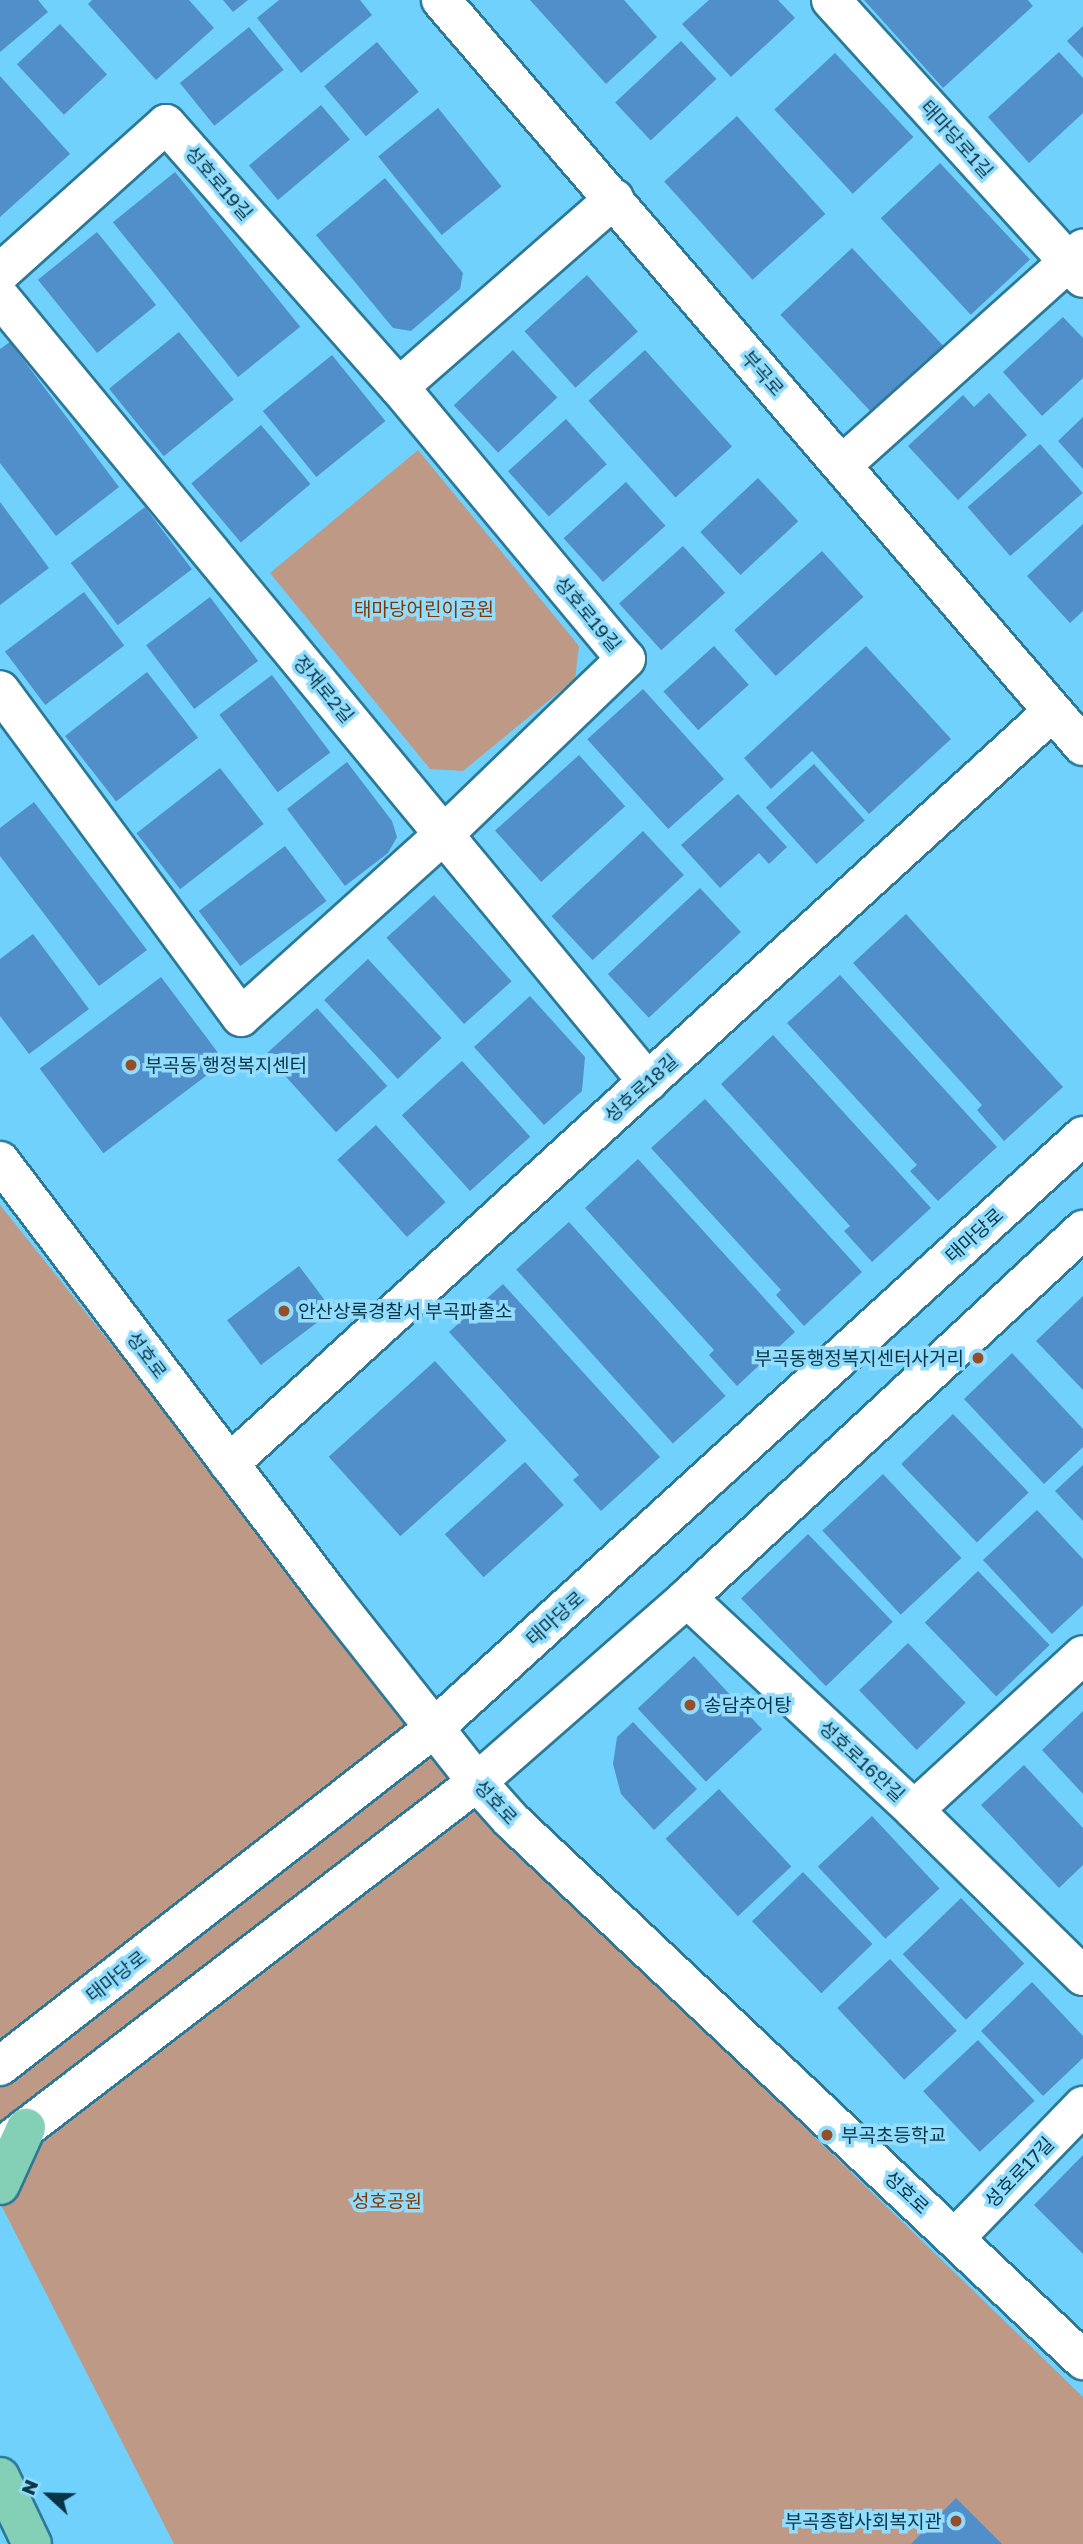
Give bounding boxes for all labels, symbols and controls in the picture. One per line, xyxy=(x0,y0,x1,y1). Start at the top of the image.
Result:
street label: 태마당로1길 xyxy=(916,95,998,183)
street label: 성호로19길 xyxy=(181,141,257,225)
street label: 부곡로 xyxy=(737,346,789,400)
street label: 성호로19길 xyxy=(550,572,626,656)
park label: 태마당어린이공원 xyxy=(354,598,494,620)
street label: 정재로2길 xyxy=(289,651,359,727)
street label: 성호로18길 xyxy=(600,1049,682,1127)
place label: 부곡동 행정복지센터 xyxy=(145,1054,307,1076)
marker: 부곡동 행정복지센터 xyxy=(123,1057,139,1073)
street label: 태마당로 xyxy=(940,1203,1008,1267)
place label: 안산상록경찰서 부곡파출소 xyxy=(298,1300,513,1322)
marker: 안산상록경찰서 부곡파출소 xyxy=(276,1303,292,1319)
street label: 성호로 xyxy=(122,1327,172,1383)
place label: 부곡동행정복지센터사거리 xyxy=(754,1347,964,1369)
marker: 부곡동행정복지센터사거리 xyxy=(970,1350,986,1366)
street label: 태마당로 xyxy=(521,1586,589,1650)
place label: 송담추어탕 xyxy=(704,1694,791,1716)
marker: 송담추어탕 xyxy=(682,1697,698,1713)
street label: 성호로16안길 xyxy=(815,1716,909,1806)
street label: 성호로 xyxy=(470,1775,522,1829)
street label: 태마당로 xyxy=(81,1945,151,2007)
place label: 부곡초등학교 xyxy=(841,2124,946,2146)
marker: 부곡초등학교 xyxy=(819,2127,835,2143)
street label: 성호로17길 xyxy=(980,2132,1058,2212)
street label: 성호로 xyxy=(880,2166,934,2218)
park label: 성호공원 xyxy=(352,2190,422,2212)
north arrow xyxy=(14,2460,84,2530)
text: N xyxy=(16,2476,42,2498)
place label: 부곡종합사회복지관 xyxy=(785,2510,942,2532)
marker: 부곡종합사회복지관 xyxy=(948,2513,964,2529)

